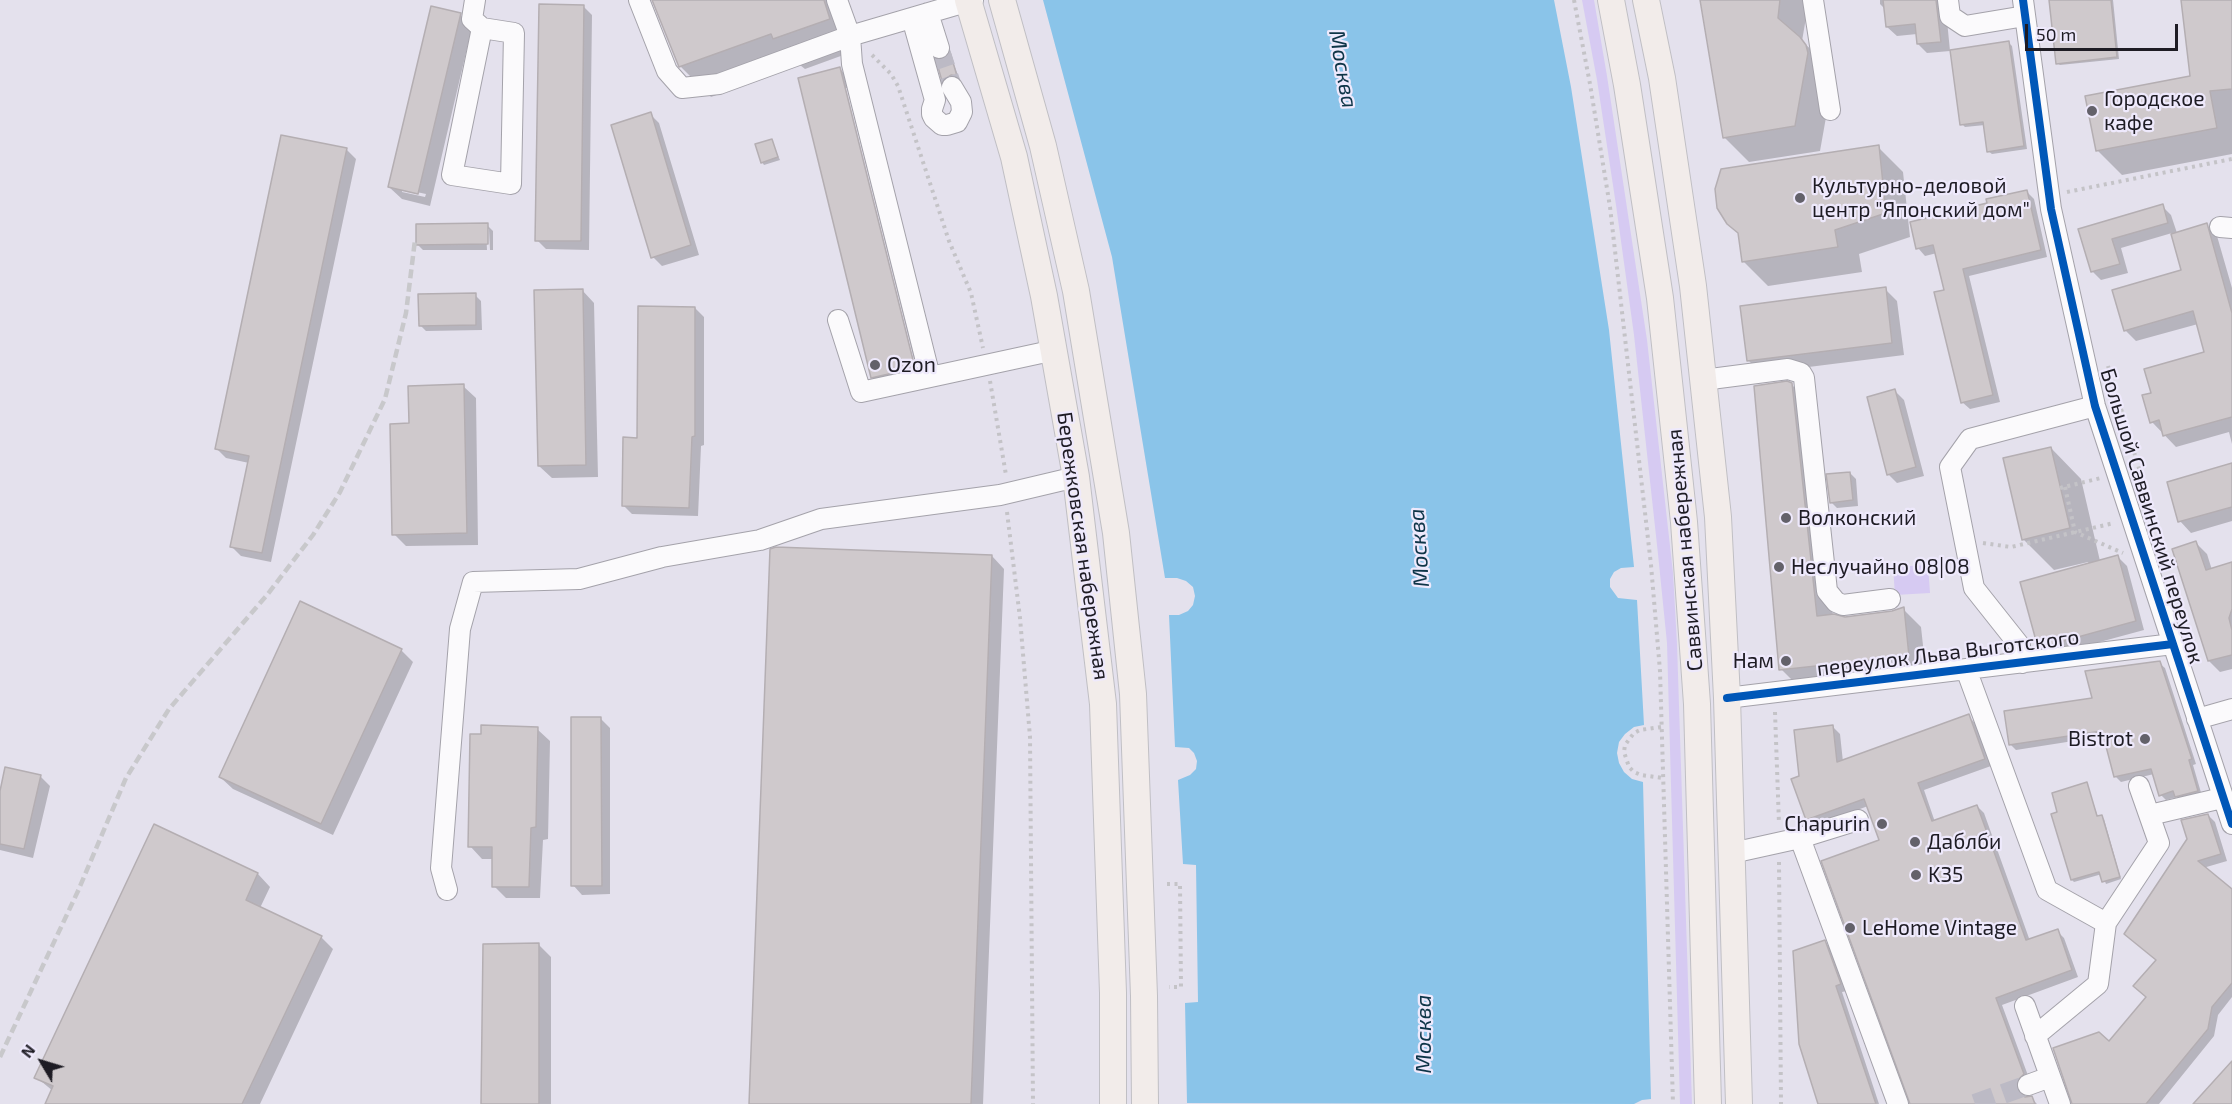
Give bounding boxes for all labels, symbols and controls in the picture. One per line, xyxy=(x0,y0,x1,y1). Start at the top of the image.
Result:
scale bar xyxy=(2028,12,2181,50)
text: 50 m xyxy=(2036,23,2076,45)
water label: Москва xyxy=(1323,28,1363,110)
place label: Городское кафе xyxy=(2104,86,2205,136)
marker: Городское кафе xyxy=(2085,104,2099,118)
place label: Культурно-деловой центр "Японский дом" xyxy=(1812,173,2030,223)
marker: Культурно-деловой центр "Японский дом" xyxy=(1793,191,1807,205)
place label: Ozon xyxy=(887,352,936,378)
marker: Ozon xyxy=(868,358,882,372)
street label: Большой Саввинский переулок xyxy=(2095,365,2209,667)
street label: Бережковская набережная xyxy=(1052,410,1114,682)
street label: Саввинская набережная xyxy=(1662,428,1708,672)
place label: Волконский xyxy=(1798,505,1916,531)
water label: Москва xyxy=(1403,508,1435,588)
marker: Волконский xyxy=(1779,511,1793,525)
place label: Неслучайно 08|08 xyxy=(1791,554,1970,580)
marker: Неслучайно 08|08 xyxy=(1772,560,1786,574)
street label: переулок Льва Выготского xyxy=(1815,624,2081,682)
place label: Нам xyxy=(1733,648,1774,674)
marker: Нам xyxy=(1779,654,1793,668)
place label: Bistrot xyxy=(2068,726,2133,752)
marker: Bistrot xyxy=(2138,732,2152,746)
place label: Chapurin xyxy=(1784,811,1870,837)
marker: Chapurin xyxy=(1875,817,1889,831)
place label: Даблби xyxy=(1927,829,2001,855)
marker: Даблби xyxy=(1908,835,1922,849)
place label: K35 xyxy=(1928,862,1963,888)
marker: K35 xyxy=(1909,868,1923,882)
place label: LeHome Vintage xyxy=(1862,915,2017,941)
marker: LeHome Vintage xyxy=(1843,921,1857,935)
water label: Москва xyxy=(1411,995,1437,1073)
north arrow xyxy=(12,1032,72,1092)
text: N xyxy=(16,1040,38,1061)

